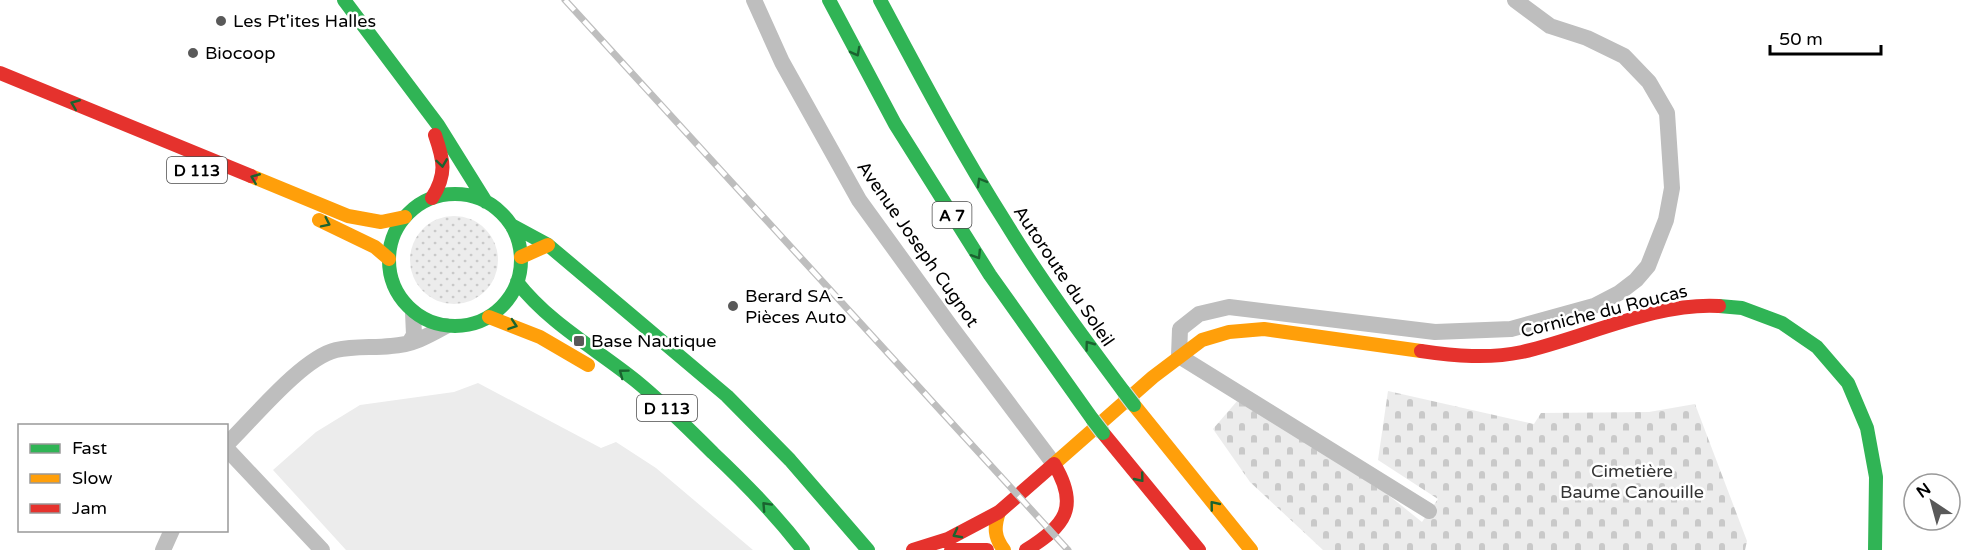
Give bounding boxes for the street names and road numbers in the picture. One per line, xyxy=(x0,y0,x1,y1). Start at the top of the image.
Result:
road number: D 113 xyxy=(167,157,227,183)
street label: Avenue Joseph Cugnot xyxy=(852,157,984,331)
road number: A 7 xyxy=(932,202,972,228)
street label: Autoroute du Soleil xyxy=(1009,202,1119,350)
street label: Corniche du Roucas xyxy=(1518,280,1690,342)
road number: D 113 xyxy=(637,395,697,421)

